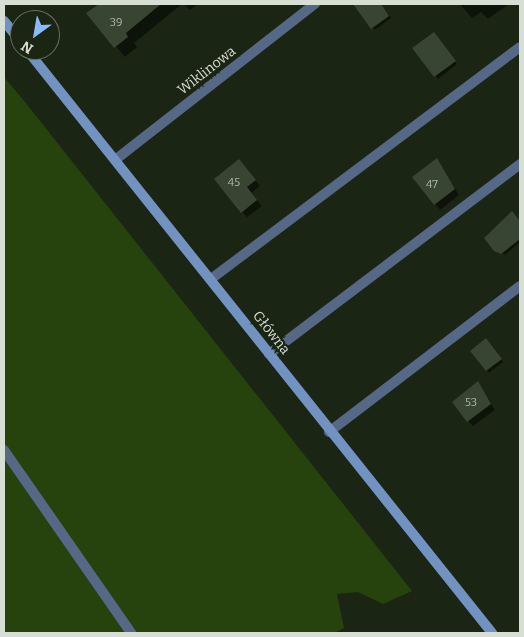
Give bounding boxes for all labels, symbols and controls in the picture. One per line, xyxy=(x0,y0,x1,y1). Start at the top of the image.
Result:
north arrow xyxy=(10,10,60,60)
house number: 39 xyxy=(110,16,122,30)
text: N xyxy=(18,37,36,57)
street label: Wiklinowa xyxy=(175,43,239,99)
house number: 45 xyxy=(228,176,240,190)
house number: 47 xyxy=(426,178,438,192)
street label: Główna xyxy=(249,308,293,358)
house number: 53 xyxy=(465,396,477,410)

